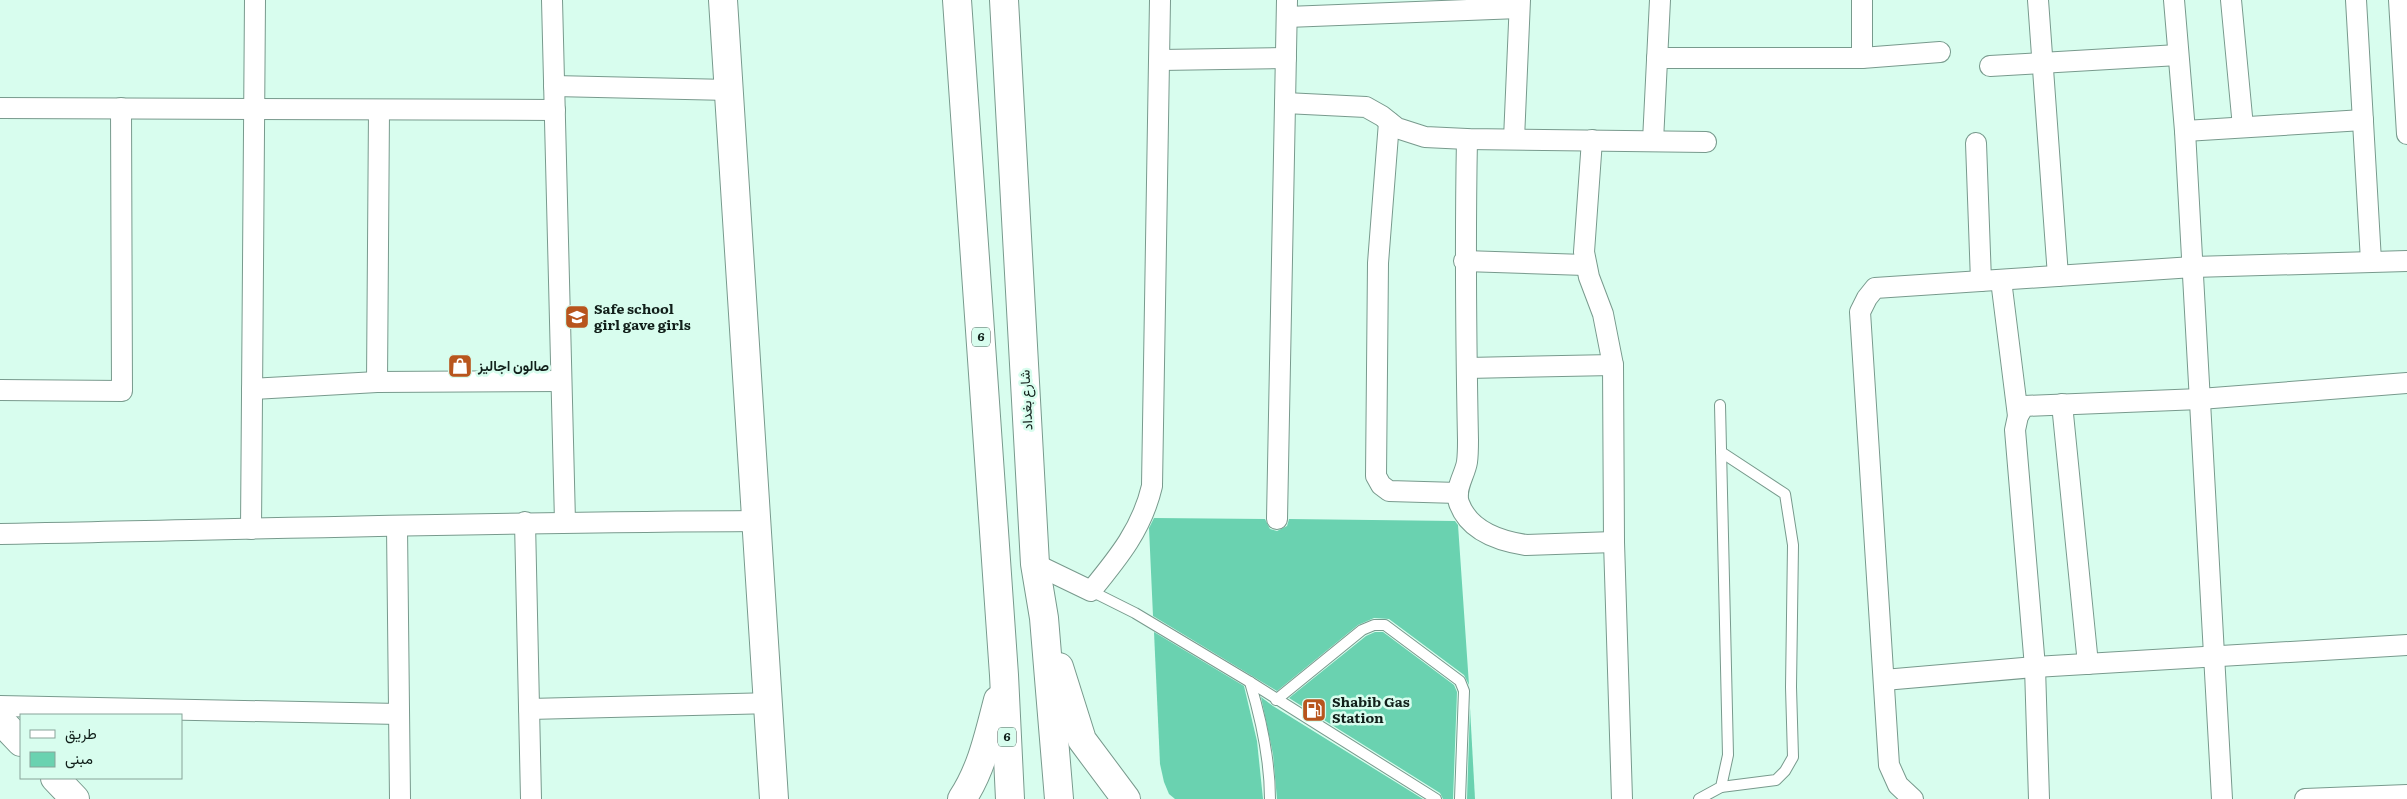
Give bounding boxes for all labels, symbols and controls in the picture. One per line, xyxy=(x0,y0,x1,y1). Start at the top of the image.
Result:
place label: Safe school girl gave girls xyxy=(594,298,691,334)
school or university icon: Safe school girl gave girls xyxy=(564,304,590,330)
road number: 6 xyxy=(972,328,990,347)
shop icon: صالون اجاليز xyxy=(447,353,473,379)
place label: صالون اجاليز xyxy=(477,355,549,375)
street label: شارع بغداد xyxy=(1013,369,1039,431)
place label: Shabib Gas Station xyxy=(1332,691,1410,727)
fuel station icon: Shabib Gas Station xyxy=(1301,697,1327,723)
legend xyxy=(20,714,182,779)
text: طريق xyxy=(65,721,97,744)
road number: 6 xyxy=(998,728,1016,746)
text: مبنى xyxy=(65,746,93,769)

